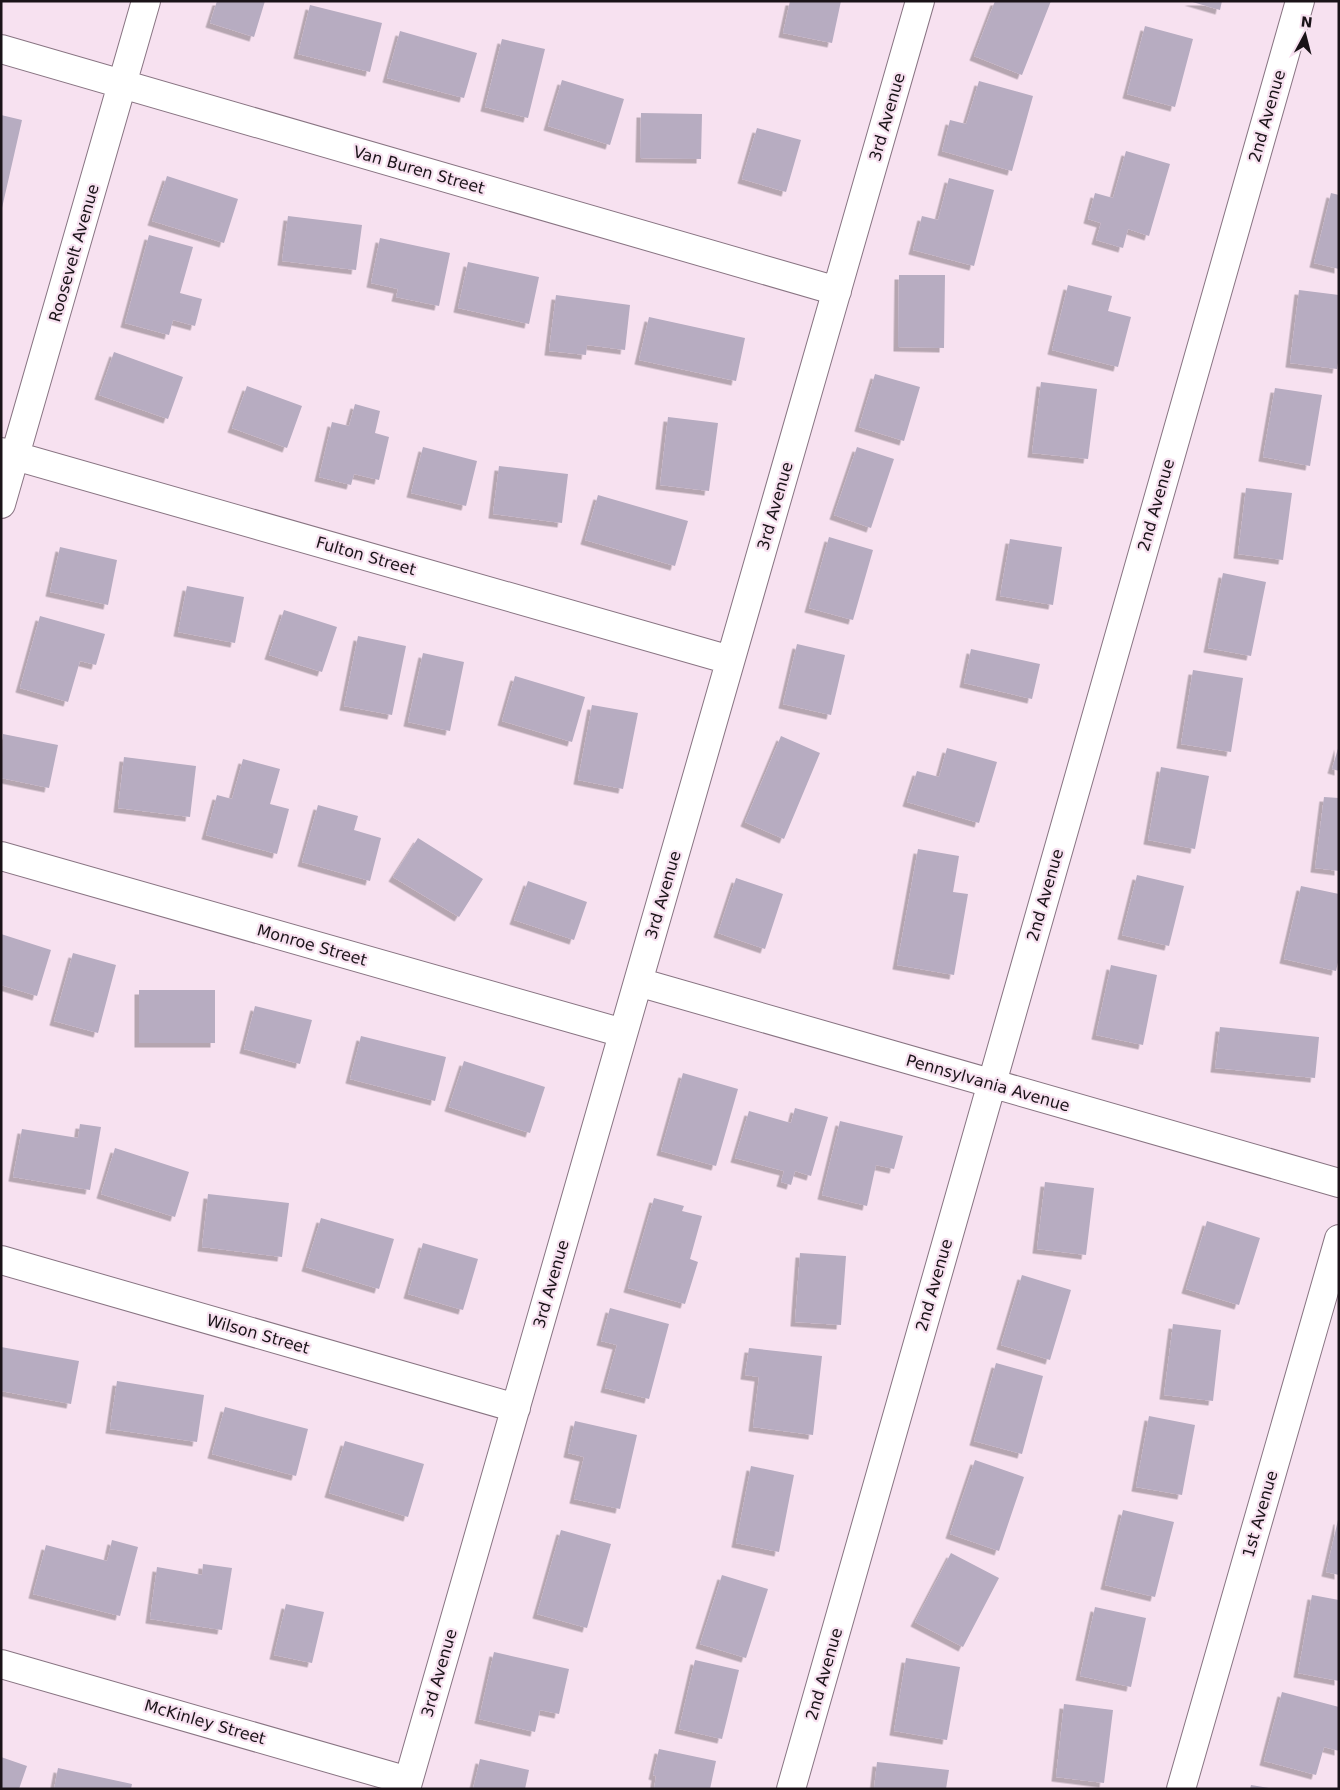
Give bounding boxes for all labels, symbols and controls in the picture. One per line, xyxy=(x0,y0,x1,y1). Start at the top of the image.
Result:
north arrow xyxy=(1280,10,1330,60)
text: N xyxy=(1300,13,1313,31)
street label: 2nd Avenue xyxy=(1245,68,1289,164)
street label: 3rd Avenue xyxy=(865,71,909,163)
street label: Van Buren Street xyxy=(351,142,487,198)
street label: Roosevelt Avenue xyxy=(45,182,103,324)
street label: 2nd Avenue xyxy=(1134,457,1178,553)
street label: 3rd Avenue xyxy=(753,460,797,552)
street label: Fulton Street xyxy=(314,533,418,579)
street label: 2nd Avenue xyxy=(1023,847,1067,943)
street label: 3rd Avenue xyxy=(641,849,685,941)
street label: Monroe Street xyxy=(255,920,369,970)
street label: Pennsylvania Avenue xyxy=(904,1050,1072,1116)
street label: 2nd Avenue xyxy=(912,1237,956,1333)
street label: 3rd Avenue xyxy=(529,1238,573,1330)
street label: Wilson Street xyxy=(204,1310,312,1358)
street label: 1st Avenue xyxy=(1239,1468,1281,1560)
street label: 2nd Avenue xyxy=(802,1626,846,1722)
street label: 3rd Avenue xyxy=(417,1627,461,1719)
street label: McKinley Street xyxy=(142,1696,268,1748)

